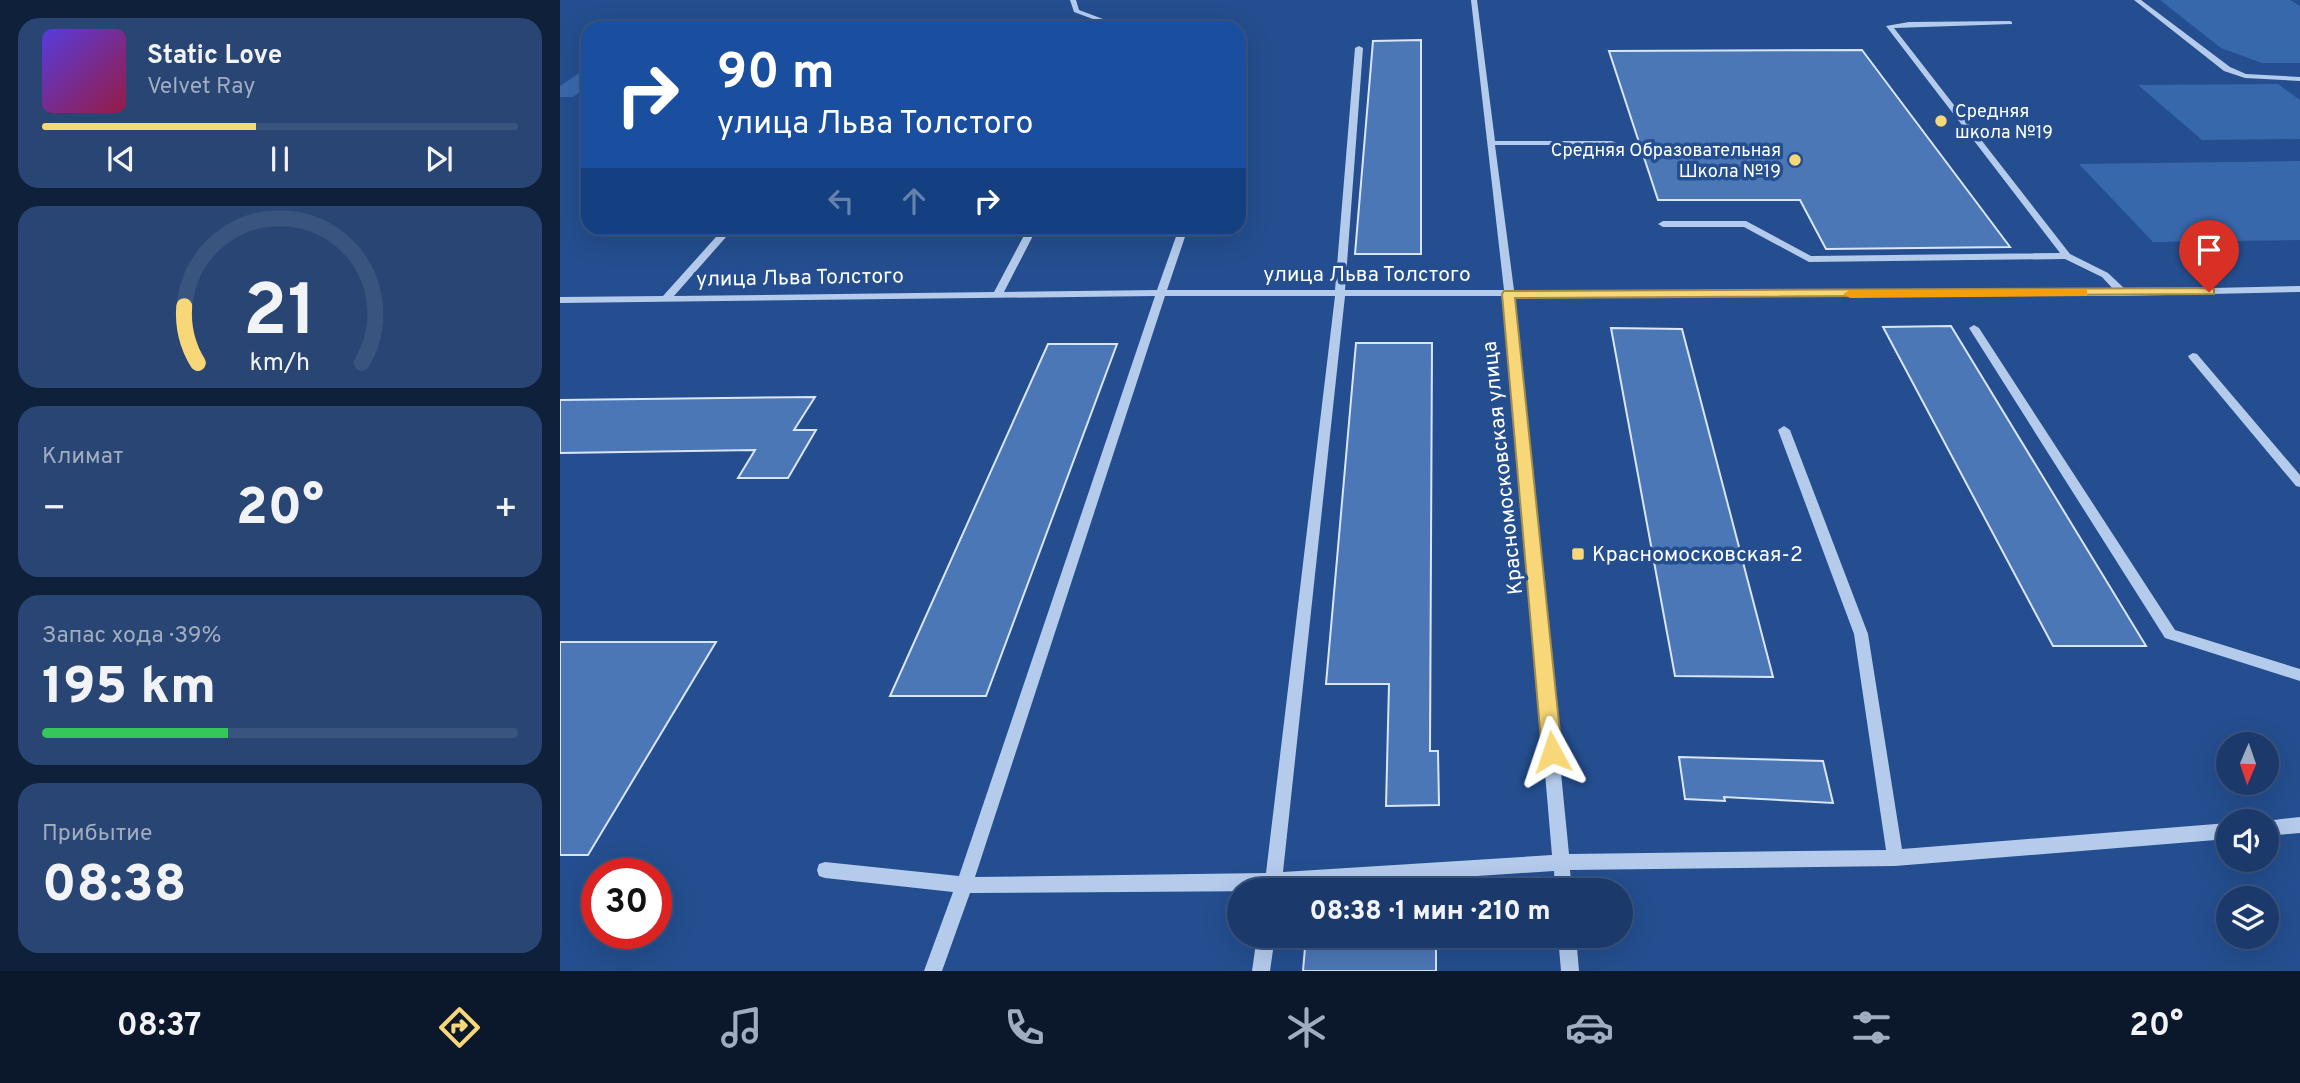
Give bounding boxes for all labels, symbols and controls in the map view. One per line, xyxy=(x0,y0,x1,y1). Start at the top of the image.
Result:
text: Static Love xyxy=(147,40,282,73)
text: 90 m xyxy=(717,44,835,106)
icon: right xyxy=(602,49,693,140)
text: Velvet Ray xyxy=(147,73,255,102)
place label: Средняя школа №19 xyxy=(1955,101,2053,145)
text: улица Льва Толстого xyxy=(717,105,1033,145)
marker: Средняя школа №19 xyxy=(1933,113,1949,129)
icon: previous xyxy=(102,140,140,178)
icon: pause xyxy=(261,140,299,178)
icon: next xyxy=(420,140,458,178)
place label: Средняя Образовательная Школа №19 xyxy=(1551,140,1781,184)
marker: Средняя Образовательная Школа №19 xyxy=(1787,152,1803,168)
icon: left xyxy=(822,182,860,220)
icon: ahead xyxy=(895,182,933,220)
icon: right xyxy=(968,182,1006,220)
pin xyxy=(2179,220,2239,292)
icon: arrive xyxy=(2190,231,2228,269)
street label: улица Льва Толстого xyxy=(1263,262,1471,289)
street label: улица Льва Толстого xyxy=(696,263,904,294)
text: 21 xyxy=(243,270,317,362)
street label: Красномосковская улица xyxy=(1477,340,1530,596)
text: km/h xyxy=(250,348,310,380)
text: Климат xyxy=(42,443,123,472)
text: 20° xyxy=(236,477,324,543)
text: − xyxy=(42,486,67,535)
text: + xyxy=(493,486,518,535)
place label: Красномосковская-2 xyxy=(1592,542,1803,569)
marker: Красномосковская-2 xyxy=(1570,546,1586,562)
text: Запас хода · 39% xyxy=(42,622,221,651)
text: 195 km xyxy=(42,656,216,722)
position arrow xyxy=(1515,715,1589,789)
north arrow xyxy=(2216,732,2278,794)
map controls xyxy=(2216,732,2279,949)
button: sound xyxy=(2216,809,2279,872)
text: Прибытие xyxy=(42,820,152,849)
text: 08:38 xyxy=(42,854,187,920)
speed limit sign: 30 xyxy=(581,858,672,949)
button: layers xyxy=(2216,886,2279,949)
text: 08:38 · 1 мин · 210 m xyxy=(1310,896,1550,929)
icon: directions xyxy=(435,1003,484,1052)
icon: music xyxy=(717,1003,766,1052)
icon: phone xyxy=(1000,1003,1049,1052)
icon: climate xyxy=(1282,1003,1331,1052)
icon: car xyxy=(1565,1003,1614,1052)
icon: filters xyxy=(1847,1003,1896,1052)
text: 08:37 xyxy=(117,1007,202,1047)
text: 20° xyxy=(2129,1007,2183,1047)

